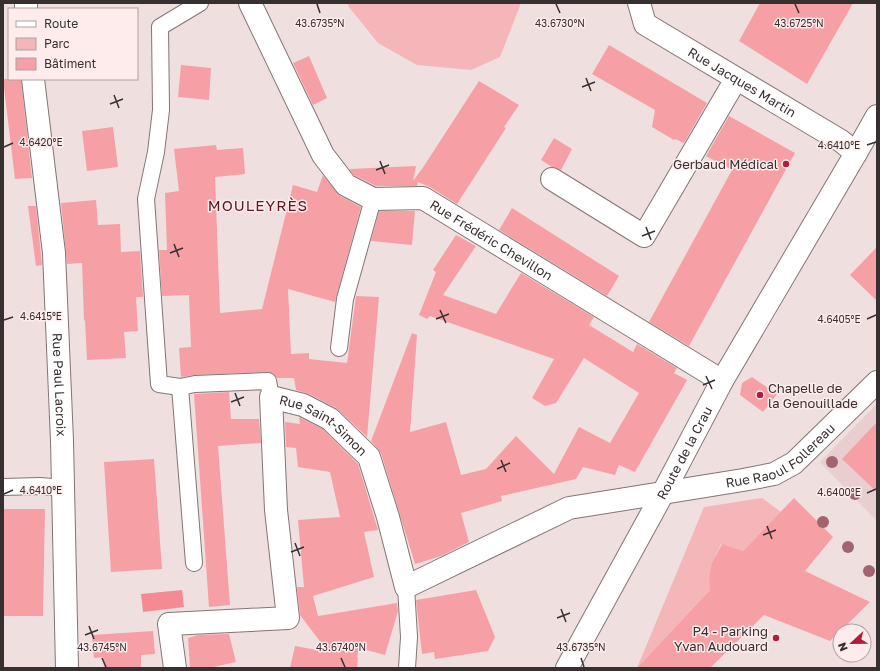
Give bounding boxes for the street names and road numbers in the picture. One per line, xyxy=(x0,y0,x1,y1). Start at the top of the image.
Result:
street label: Rue Jacques Martin xyxy=(685,44,799,120)
street label: Rue Frédéric Chevillon xyxy=(427,196,556,283)
street label: Rue Paul Lacroix xyxy=(49,332,70,437)
street label: Rue Saint-Simon xyxy=(278,391,371,459)
street label: Route de la Crau xyxy=(653,404,715,502)
street label: Rue Raoul Follereau xyxy=(724,420,838,491)

